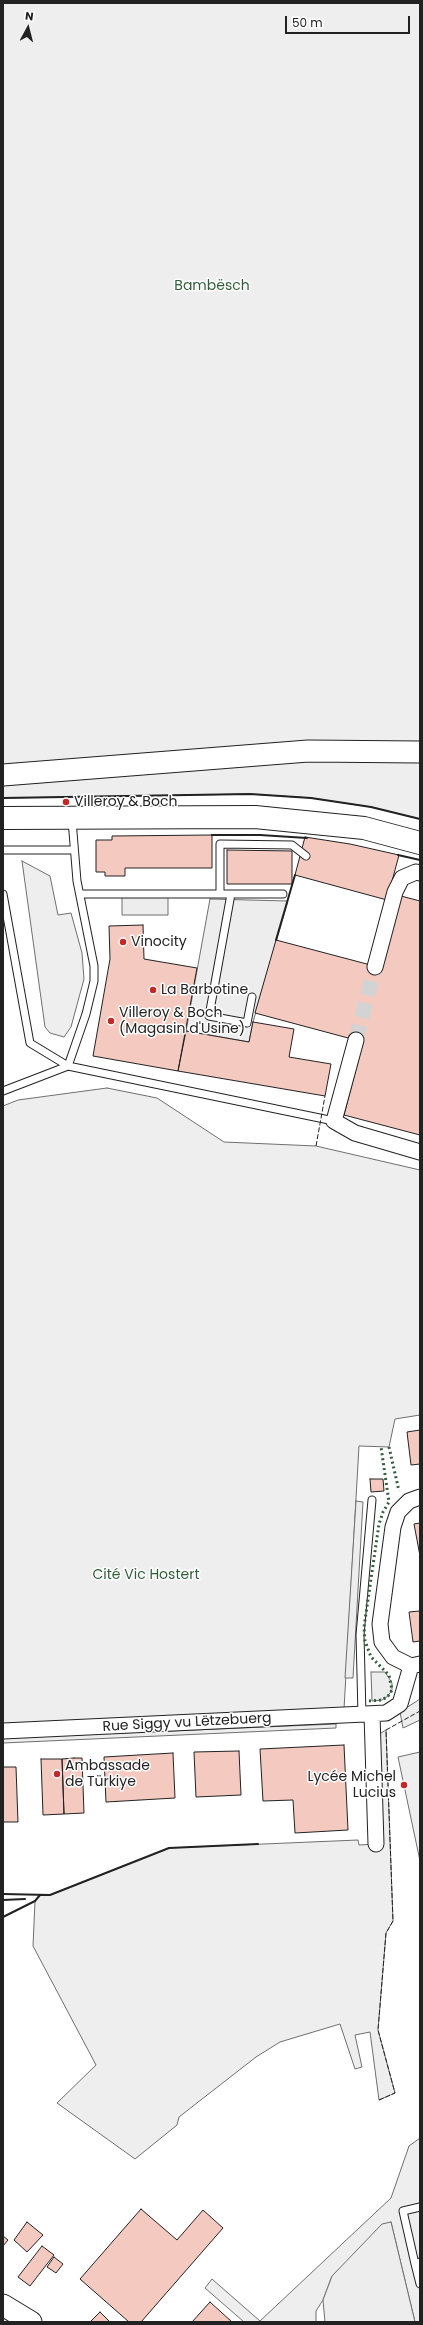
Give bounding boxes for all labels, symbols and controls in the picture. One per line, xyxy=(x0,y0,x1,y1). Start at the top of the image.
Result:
north arrow xyxy=(8,8,48,48)
text: N xyxy=(24,8,35,25)
scale bar xyxy=(287,8,412,34)
text: 50 m xyxy=(292,14,323,31)
park label: Bambësch xyxy=(174,278,250,294)
place label: Villeroy & Boch xyxy=(74,794,177,810)
marker: Villeroy & Boch xyxy=(61,797,71,807)
place label: Vinocity xyxy=(131,934,187,950)
marker: Vinocity xyxy=(118,937,128,947)
place label: La Barbotine xyxy=(161,982,248,998)
marker: La Barbotine xyxy=(148,985,158,995)
place label: Villeroy & Boch (Magasin d'Usine) xyxy=(119,1005,245,1038)
marker: Villeroy & Boch (Magasin d'Usine) xyxy=(106,1016,116,1026)
park label: Cité Vic Hostert xyxy=(93,1567,199,1583)
street label: Rue Siggy vu Lëtzebuerg xyxy=(102,1710,272,1736)
place label: Ambassade de Türkiye xyxy=(65,1758,150,1790)
marker: Ambassade de Türkiye xyxy=(52,1769,62,1779)
place label: Lycée Michel Lucius xyxy=(307,1769,396,1802)
marker: Lycée Michel Lucius xyxy=(399,1780,409,1790)

